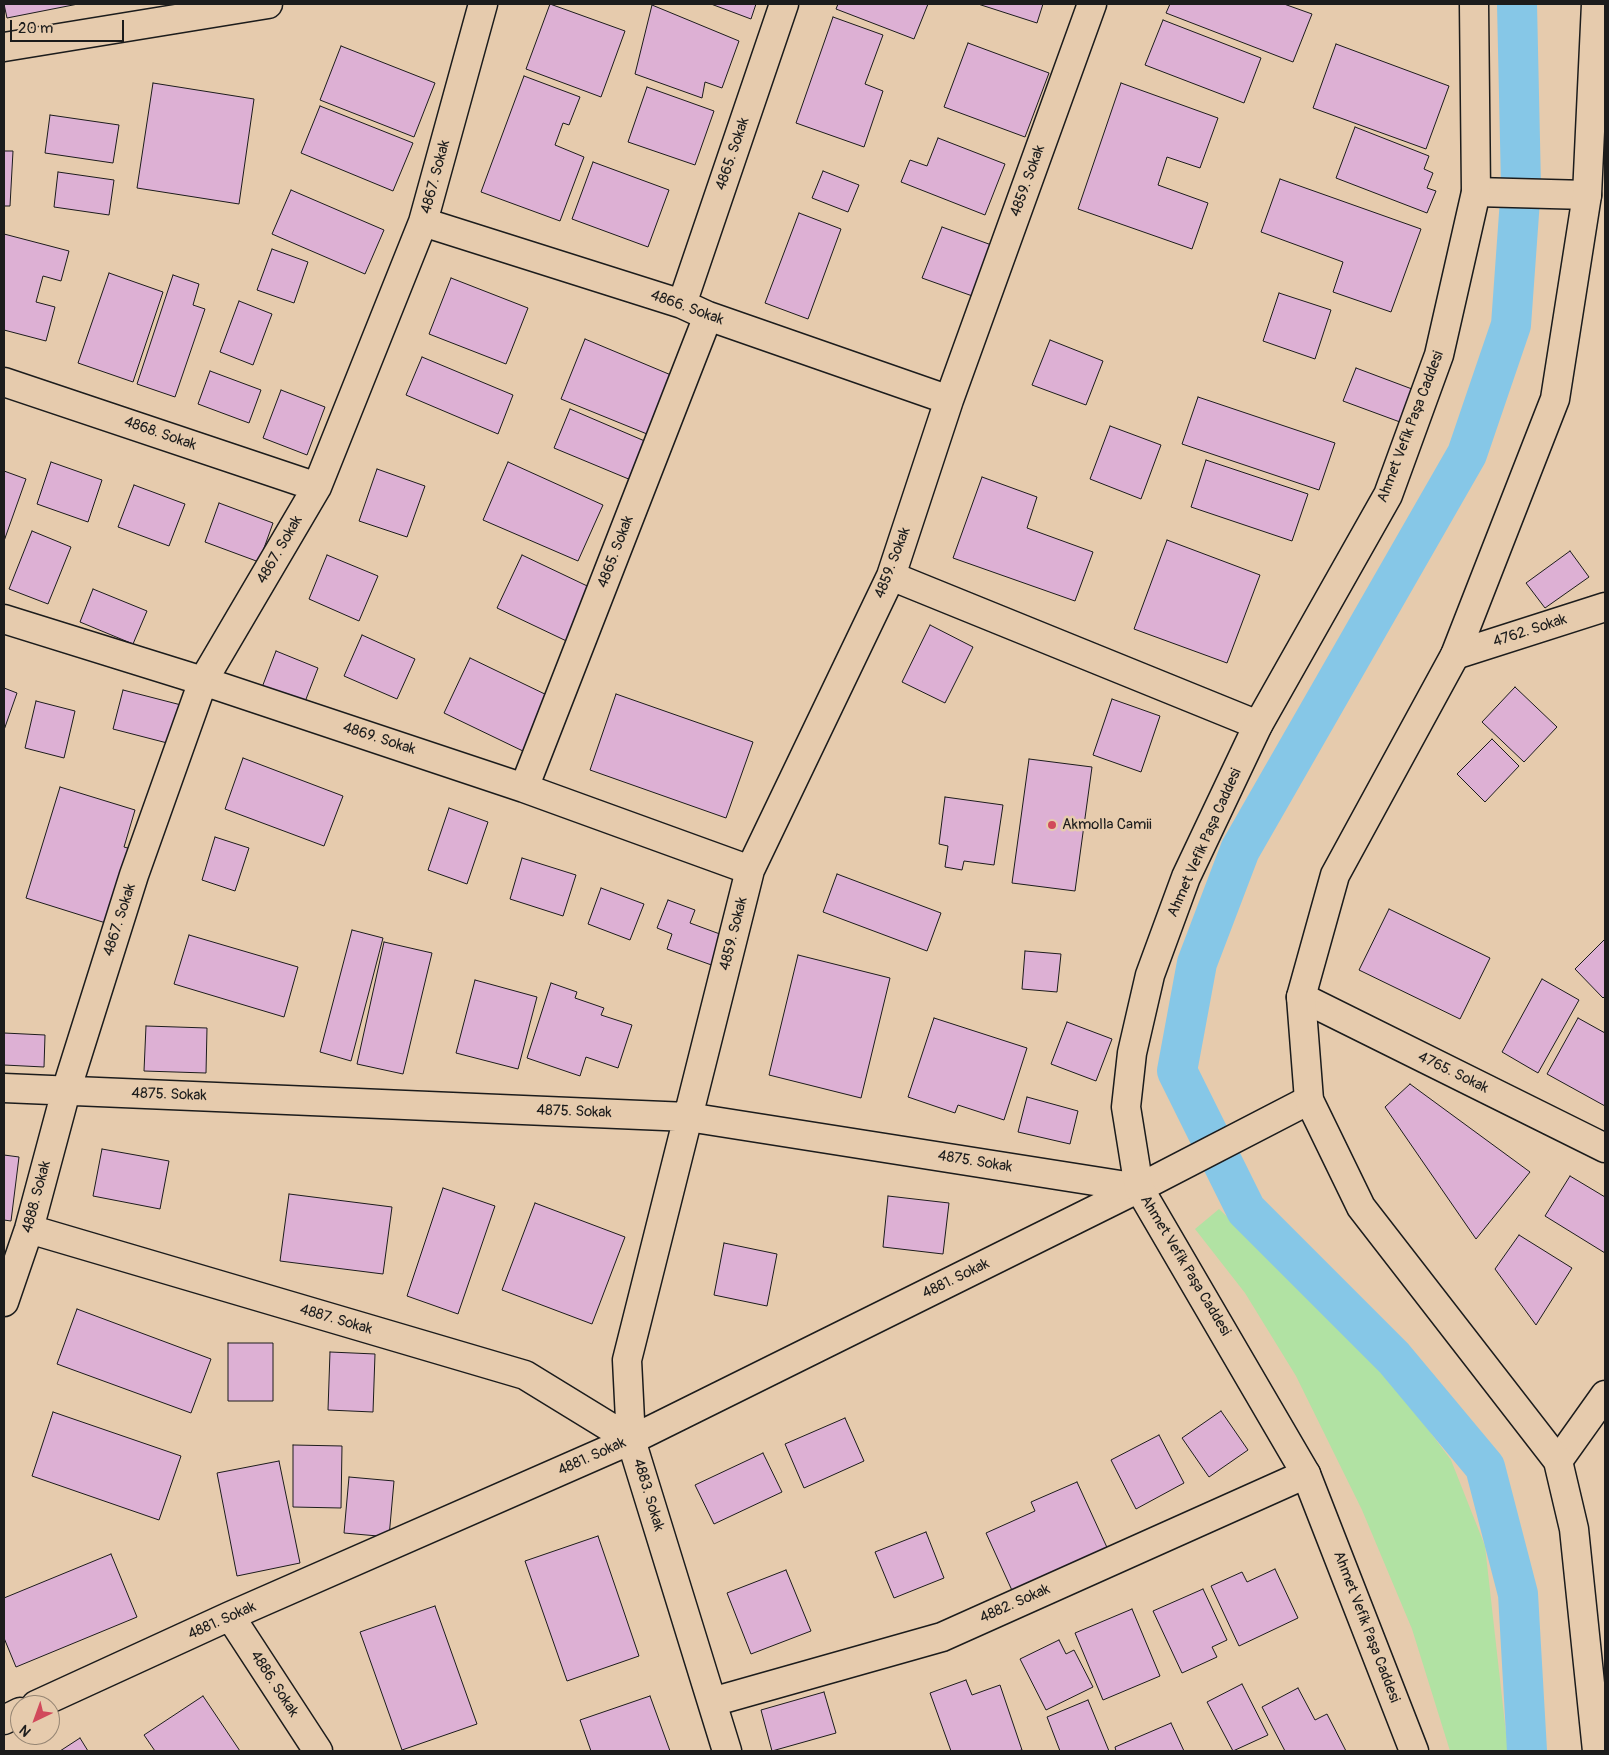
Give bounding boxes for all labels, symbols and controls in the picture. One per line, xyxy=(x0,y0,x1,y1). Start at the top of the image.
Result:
scale bar xyxy=(12,10,126,42)
text: 20 m xyxy=(18,19,53,38)
street label: 4865. Sokak xyxy=(712,115,754,193)
street label: 4867. Sokak xyxy=(418,138,454,216)
street label: 4859. Sokak xyxy=(1007,143,1049,219)
street label: 4866. Sokak xyxy=(648,286,726,330)
street label: Ahmet Vefik Paşa Caddesi xyxy=(1374,349,1448,505)
street label: 4868. Sokak xyxy=(121,413,199,455)
street label: 4867. Sokak xyxy=(253,513,307,587)
street label: 4865. Sokak xyxy=(594,513,638,591)
street label: 4859. Sokak xyxy=(871,525,915,601)
street label: 4762. Sokak xyxy=(1491,611,1569,651)
street label: 4869. Sokak xyxy=(340,719,418,759)
street label: Ahmet Vefik Paşa Caddesi xyxy=(1164,766,1246,920)
place label: Akmolla Camii xyxy=(1062,816,1152,834)
marker: Akmolla Camii xyxy=(1046,819,1058,831)
street label: 4867. Sokak xyxy=(100,881,140,959)
street label: 4859. Sokak xyxy=(716,895,752,973)
street label: 4765. Sokak xyxy=(1415,1048,1491,1098)
street label: 4875. Sokak xyxy=(131,1085,207,1105)
street label: 4875. Sokak xyxy=(536,1102,612,1122)
street label: 4875. Sokak xyxy=(936,1147,1014,1177)
street label: 4888. Sokak xyxy=(19,1159,55,1235)
street label: Ahmet Vefik Paşa Caddesi xyxy=(1136,1192,1234,1340)
street label: 4881. Sokak xyxy=(919,1255,993,1303)
street label: 4887. Sokak xyxy=(298,1301,374,1339)
street label: 4881. Sokak xyxy=(555,1434,629,1480)
street label: 4883. Sokak xyxy=(628,1457,668,1533)
street label: Ahmet Vefik Paşa Caddesi xyxy=(1329,1549,1403,1705)
street label: 4882. Sokak xyxy=(977,1581,1053,1627)
street label: 4881. Sokak xyxy=(185,1598,259,1644)
street label: 4886. Sokak xyxy=(246,1647,302,1721)
north arrow xyxy=(10,1695,60,1745)
text: N xyxy=(16,1721,35,1740)

